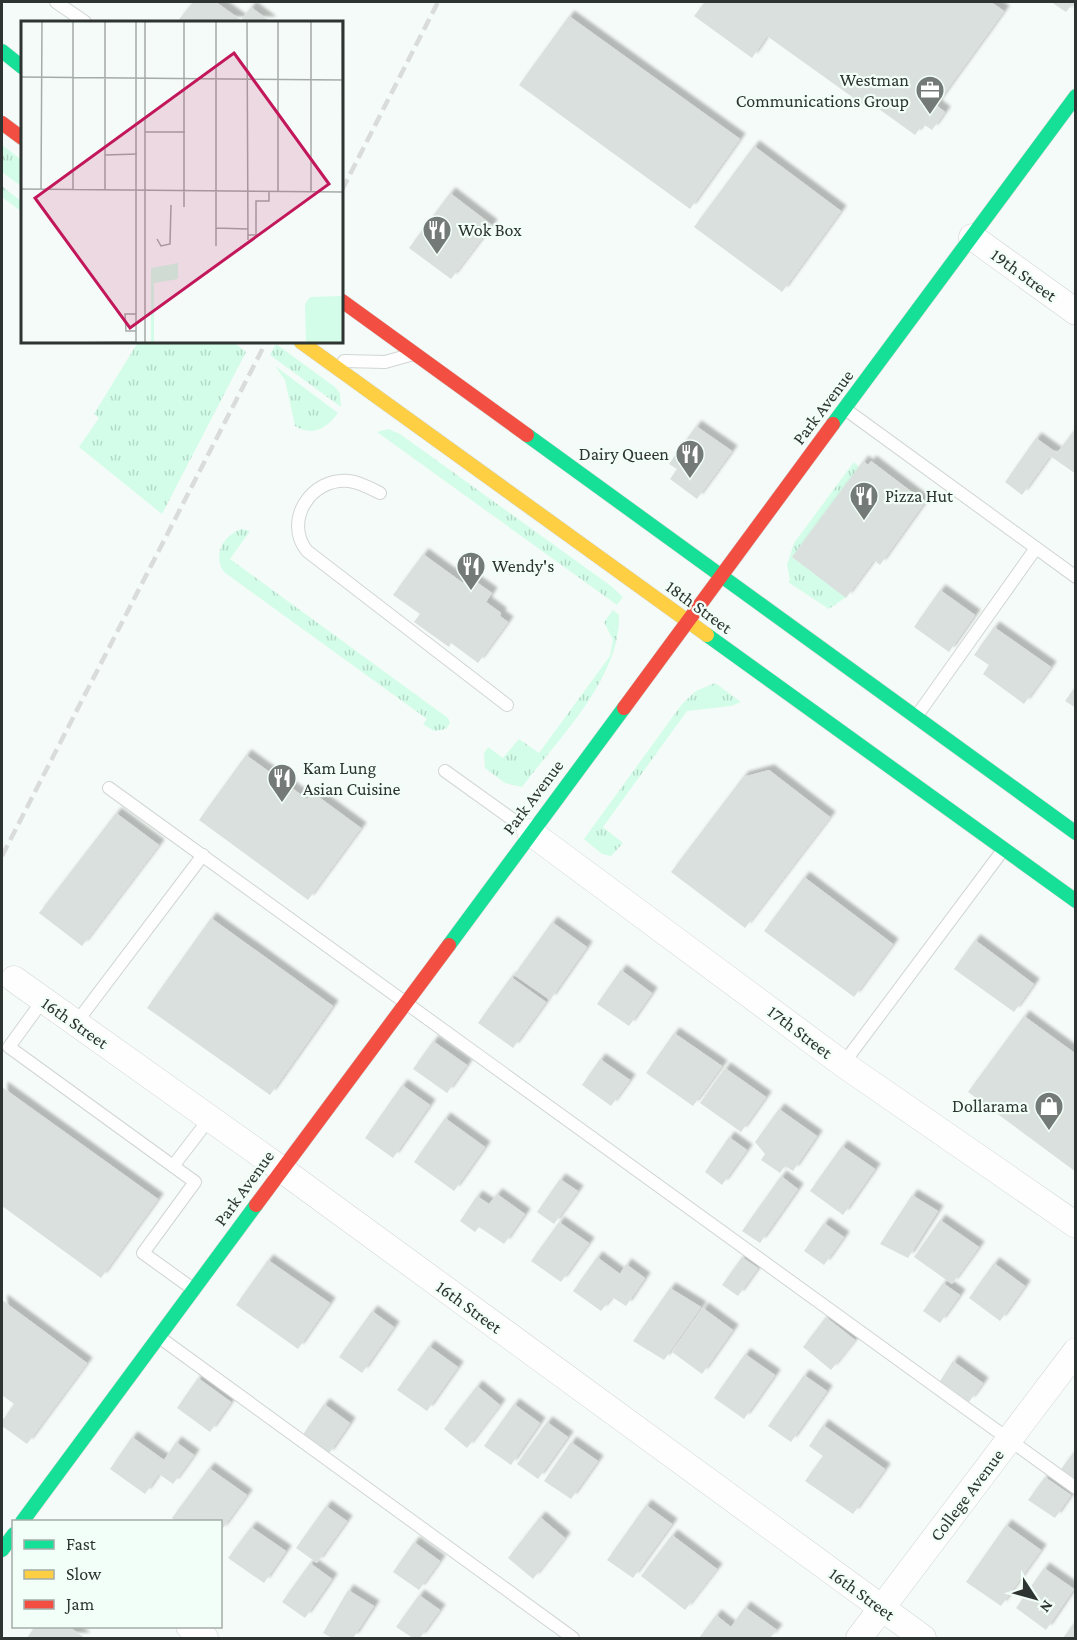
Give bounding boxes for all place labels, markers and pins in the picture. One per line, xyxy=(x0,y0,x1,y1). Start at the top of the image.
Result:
place label: Westman Communications Group xyxy=(736,70,909,111)
office icon: Westman Communications Group xyxy=(914,74,946,116)
restaurant icon: Wok Box xyxy=(421,214,453,256)
place label: Wok Box xyxy=(458,220,522,240)
restaurant icon: Dairy Queen xyxy=(674,438,706,480)
place label: Dairy Queen xyxy=(579,444,669,464)
restaurant icon: Pizza Hut xyxy=(848,480,880,522)
place label: Pizza Hut xyxy=(885,486,954,506)
restaurant icon: Wendy's xyxy=(455,550,487,592)
place label: Wendy's xyxy=(492,556,554,576)
place label: Kam Lung Asian Cuisine xyxy=(303,758,401,799)
restaurant icon: Kam Lung Asian Cuisine xyxy=(266,762,298,804)
shop icon: Dollarama xyxy=(1033,1090,1065,1132)
place label: Dollarama xyxy=(952,1096,1028,1116)

